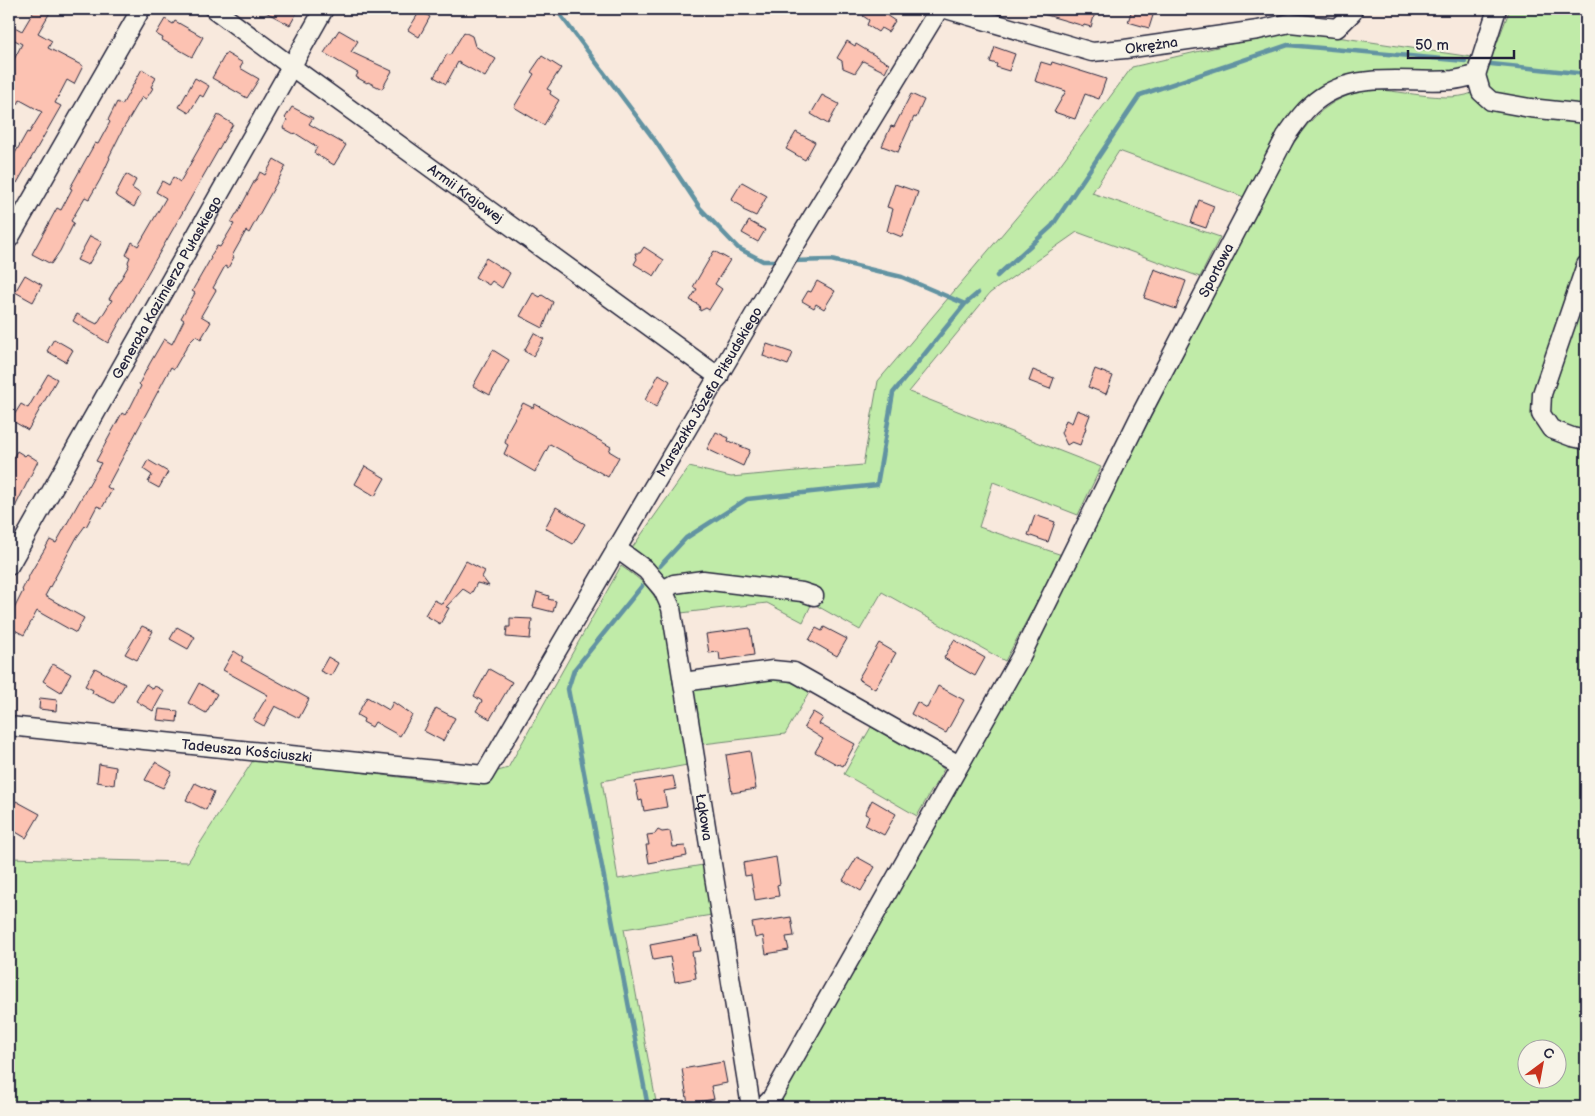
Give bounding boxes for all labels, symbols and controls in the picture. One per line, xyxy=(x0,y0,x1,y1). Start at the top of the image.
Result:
scale bar xyxy=(1408,28,1514,60)
street label: Okrężna xyxy=(1124,34,1179,58)
text: 50 m xyxy=(1415,36,1449,55)
street label: Armii Krajowej xyxy=(424,160,507,227)
street label: Generała Kazimierza Pułaskiego xyxy=(108,193,225,382)
street label: Sportowa xyxy=(1195,240,1238,300)
street label: Marszałka Józefa Piłsudskiego xyxy=(653,304,766,480)
street label: Tadeusza Kościuszki xyxy=(181,736,313,766)
street label: Łąkowa xyxy=(692,793,716,842)
north arrow xyxy=(1518,1038,1568,1088)
text: С xyxy=(1540,1044,1557,1063)

